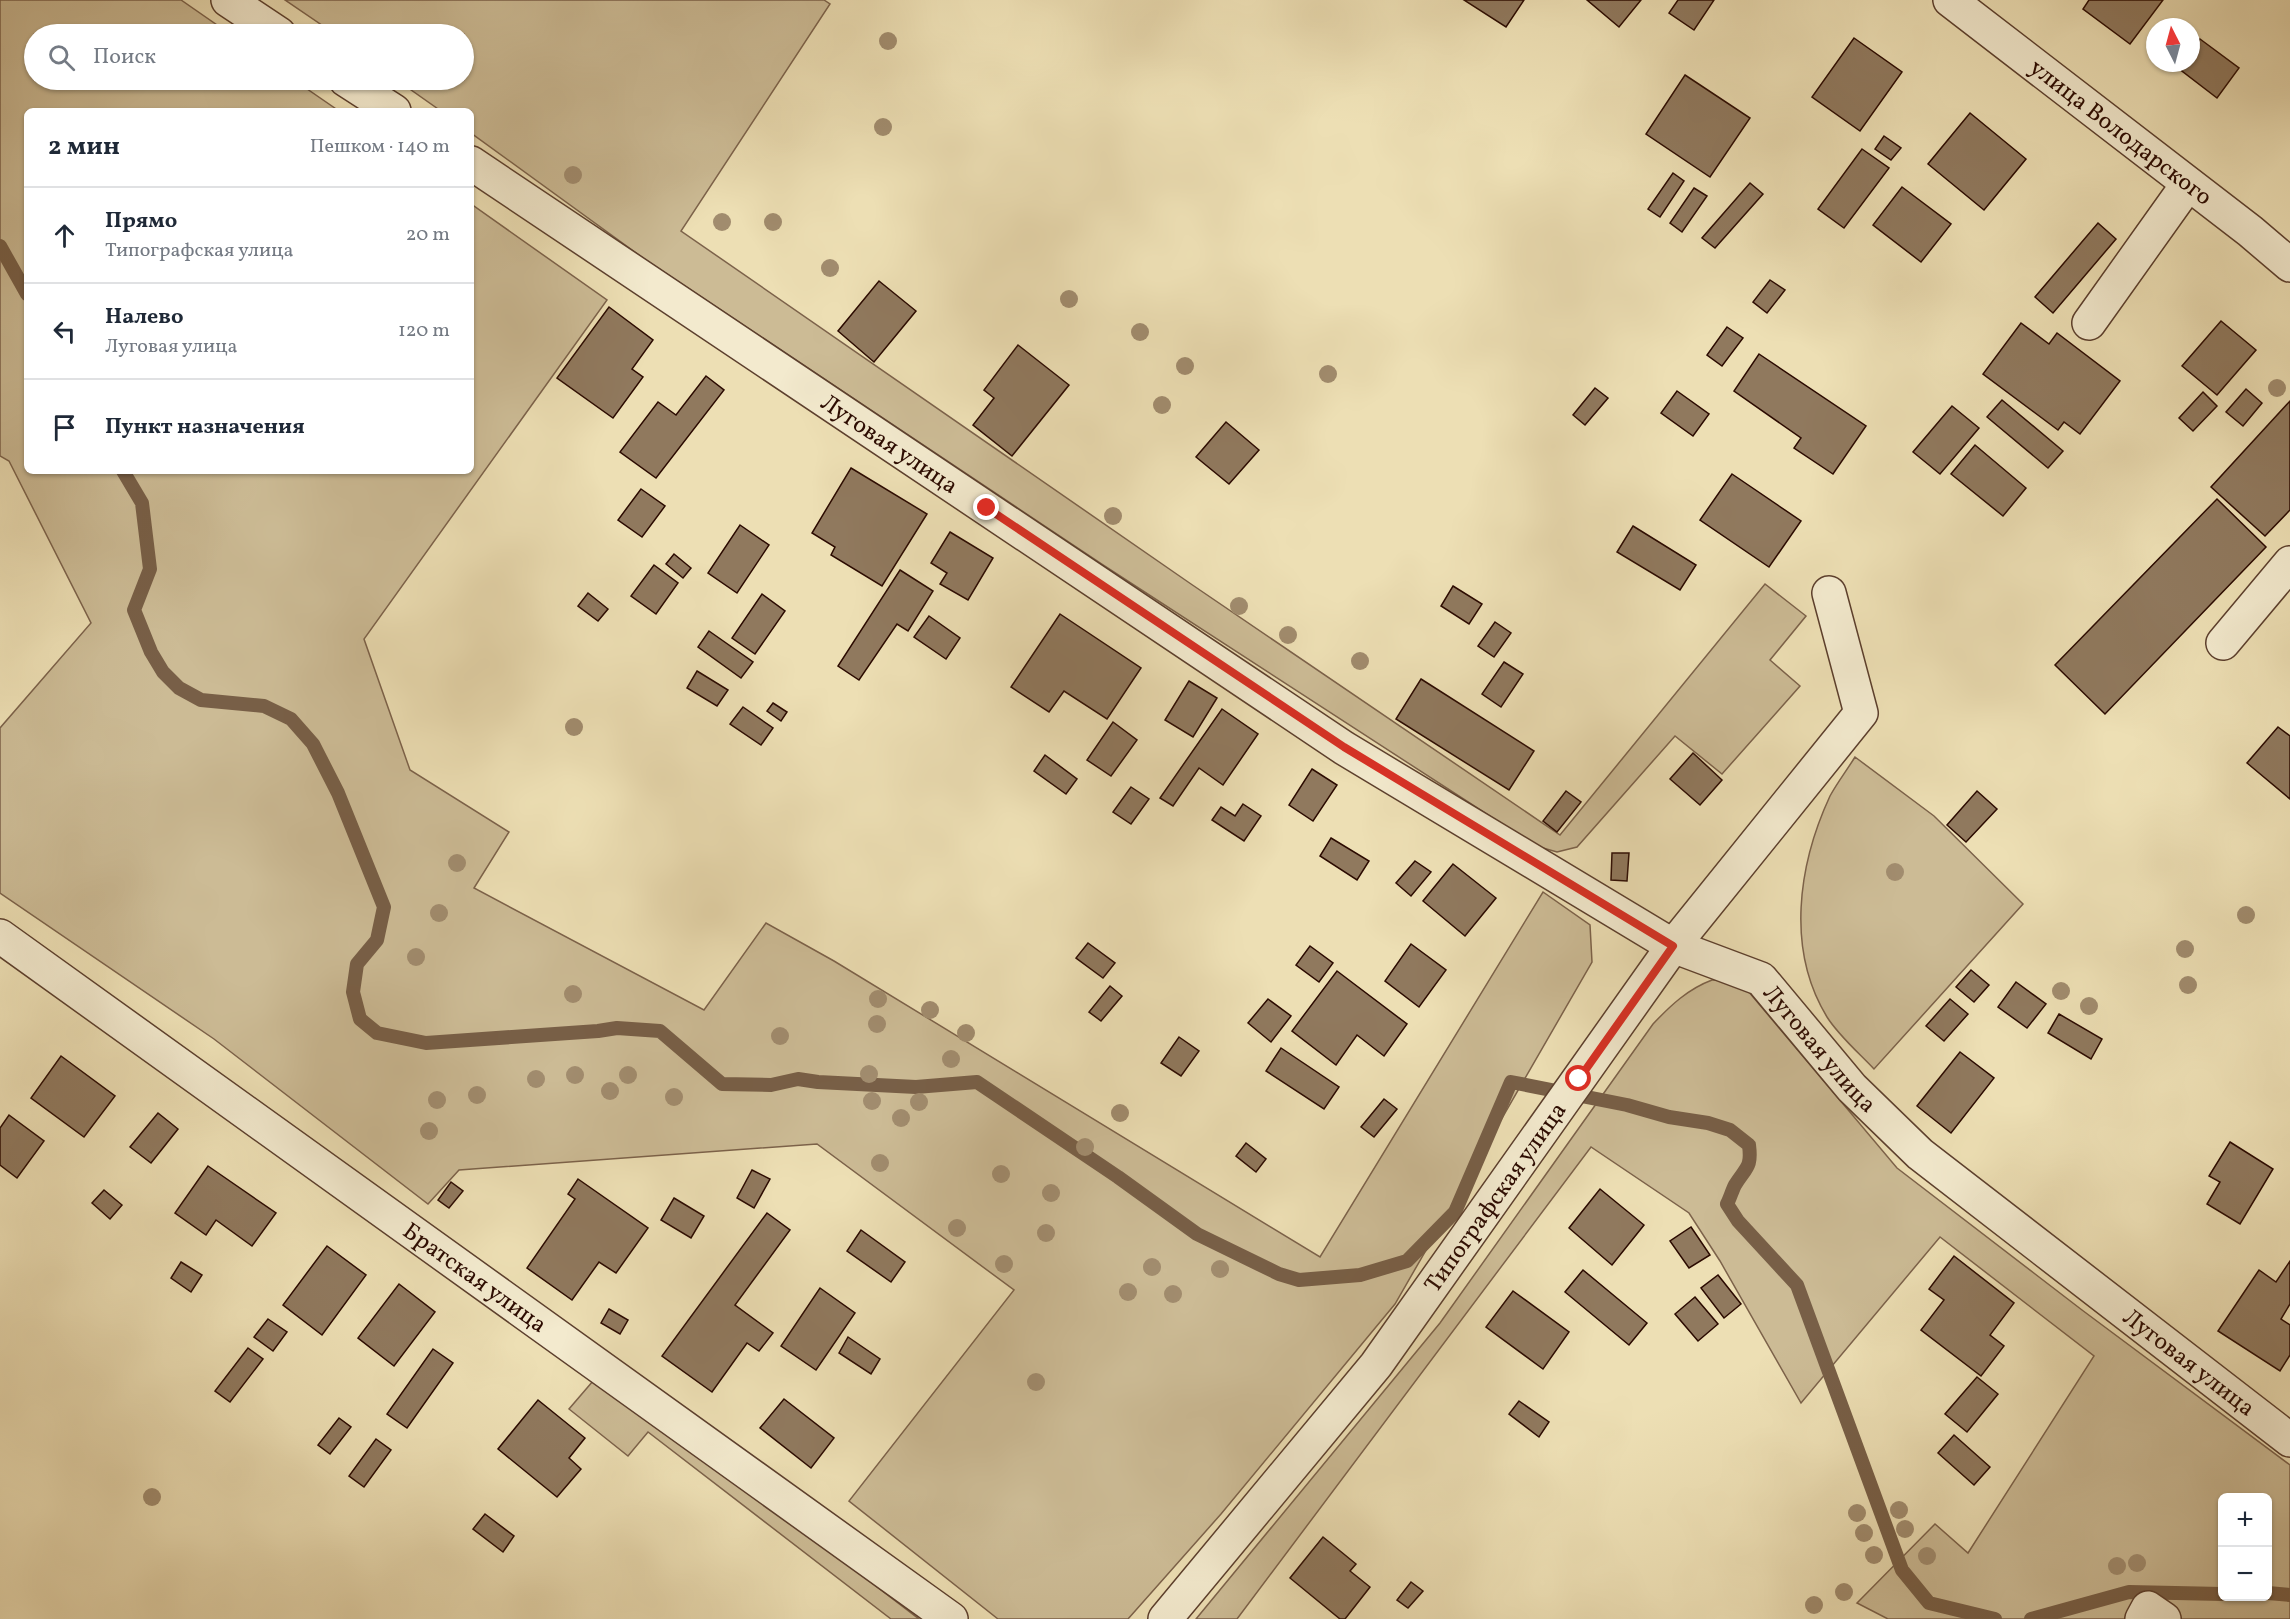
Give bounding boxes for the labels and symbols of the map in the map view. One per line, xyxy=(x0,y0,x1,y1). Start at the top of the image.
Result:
north arrow xyxy=(2146,18,2200,72)
street label: улица Володарского xyxy=(2021,52,2219,215)
street label: Луговая улица xyxy=(813,387,964,504)
route end xyxy=(973,494,999,520)
street label: Луговая улица xyxy=(1754,978,1883,1122)
route start xyxy=(1565,1065,1591,1091)
street label: Типографская улица xyxy=(1417,1096,1576,1300)
street label: Братская улица xyxy=(395,1215,553,1342)
street label: Луговая улица xyxy=(2115,1302,2261,1426)

